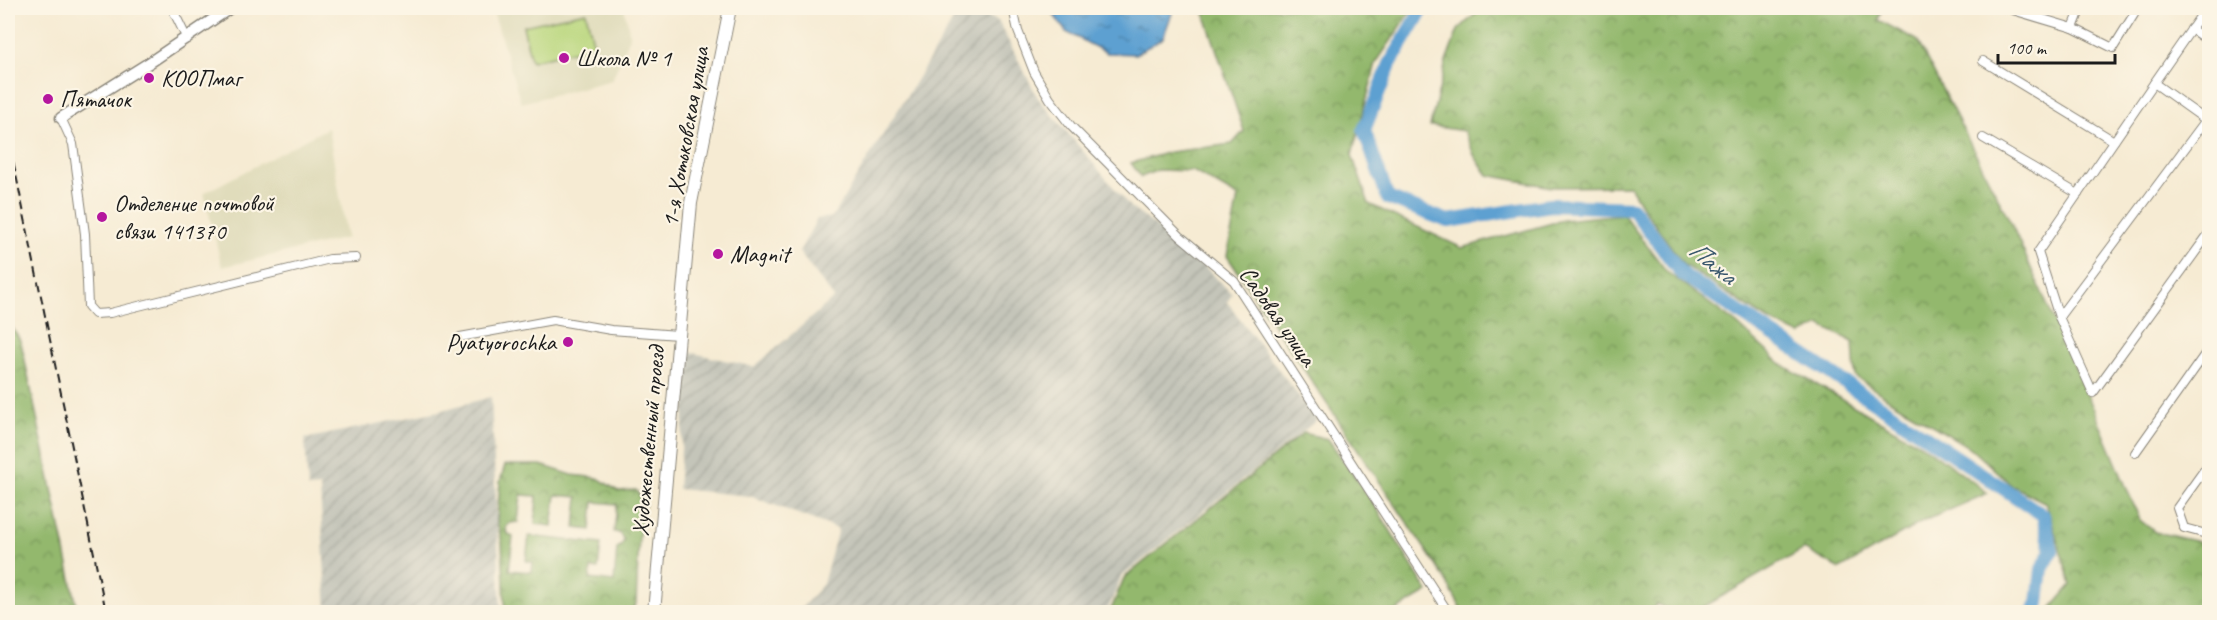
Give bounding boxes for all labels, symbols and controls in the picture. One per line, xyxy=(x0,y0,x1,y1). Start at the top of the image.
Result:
scale bar xyxy=(1998,27,2115,65)
text: 100 m xyxy=(2007,37,2048,59)
place label: Школа № 1 xyxy=(576,43,672,73)
street label: 1-я Хотьковская улица xyxy=(654,43,716,230)
marker: Школа № 1 xyxy=(557,51,571,65)
place label: КООПмаг xyxy=(161,63,244,93)
marker: КООПмаг xyxy=(142,71,156,85)
place label: Пятачок xyxy=(60,84,133,114)
marker: Пятачок xyxy=(41,92,55,106)
place label: Отделение почтовой связи 141370 xyxy=(114,188,276,246)
marker: Отделение почтовой связи 141370 xyxy=(95,210,109,224)
water label: Пажа xyxy=(1682,233,1745,293)
place label: Magnit xyxy=(730,239,793,269)
marker: Magnit xyxy=(711,247,725,261)
street label: Садовая улица xyxy=(1233,260,1324,373)
place label: Pyatyorochka xyxy=(446,327,558,357)
marker: Pyatyorochka xyxy=(561,335,575,349)
street label: Художественный проезд xyxy=(625,342,671,537)

